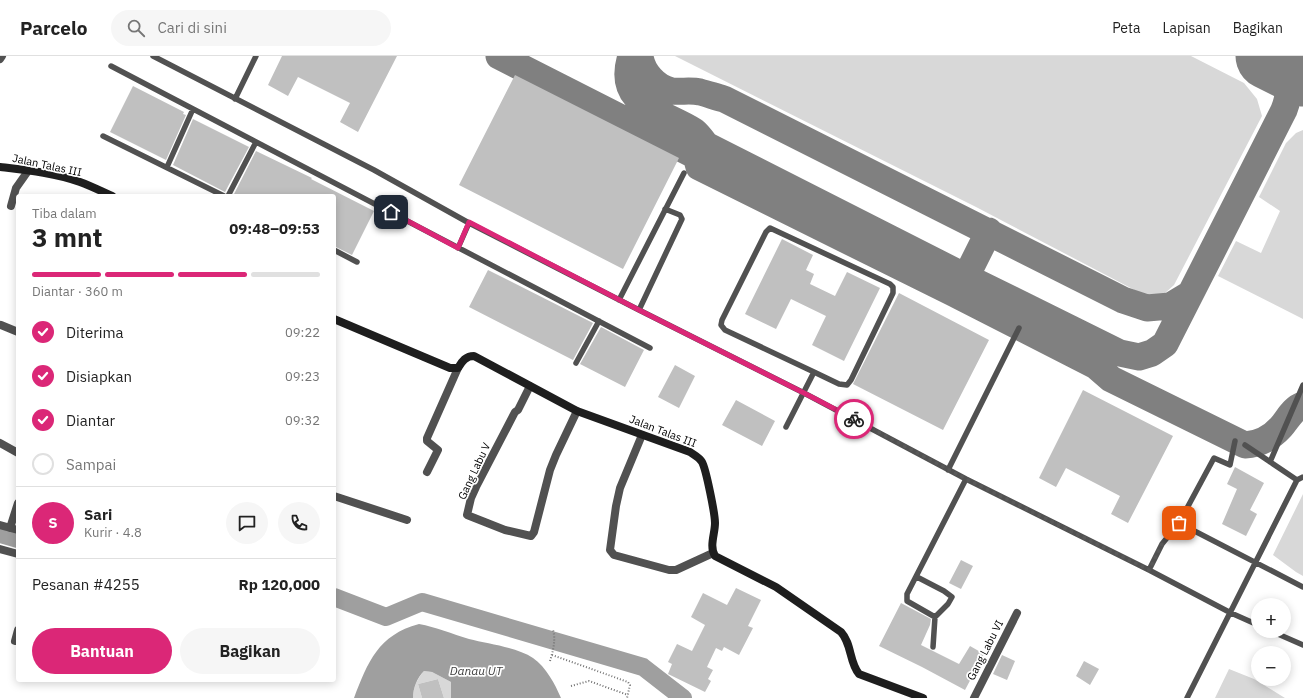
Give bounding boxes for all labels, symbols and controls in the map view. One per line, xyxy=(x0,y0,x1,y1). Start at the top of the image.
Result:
search box xyxy=(111,10,391,46)
text: Parcelo xyxy=(20,16,87,40)
icon: search xyxy=(125,17,147,39)
text: Cari di sini xyxy=(157,18,227,37)
text: Peta xyxy=(1112,19,1140,37)
text: Lapisan xyxy=(1162,19,1211,37)
text: Bagikan xyxy=(1233,19,1283,37)
street label: Jalan Talas III xyxy=(11,151,83,179)
pin xyxy=(374,195,408,229)
icon: home xyxy=(380,201,402,223)
text: Tiba dalam xyxy=(32,205,97,222)
text: 09:48–09:53 xyxy=(229,219,320,238)
text: 3 mnt xyxy=(32,220,102,254)
text: Diantar · 360 m xyxy=(32,283,123,300)
icon: check xyxy=(32,321,54,343)
text: Diterima xyxy=(66,323,124,342)
text: 09:22 xyxy=(285,324,320,341)
icon: check xyxy=(32,365,54,387)
text: Disiapkan xyxy=(66,367,132,386)
text: 09:23 xyxy=(285,368,320,385)
courier xyxy=(834,399,874,439)
icon: bike xyxy=(843,408,865,430)
icon: check xyxy=(32,409,54,431)
text: Diantar xyxy=(66,411,115,430)
text: 09:32 xyxy=(285,412,320,429)
street label: Jalan Talas III xyxy=(628,412,698,450)
street label: Gang Labu V xyxy=(455,440,493,502)
text: Sampai xyxy=(66,455,116,474)
button: chat xyxy=(226,502,268,544)
button: phone xyxy=(278,502,320,544)
text: Sari xyxy=(84,505,112,524)
pin xyxy=(1162,506,1196,540)
icon: bag xyxy=(1168,512,1190,534)
text: S xyxy=(48,513,58,532)
text: Kurir · 4.8 xyxy=(84,524,142,541)
text: Pesanan #4255 xyxy=(32,575,140,594)
text: Rp 120,000 xyxy=(239,575,320,594)
map controls xyxy=(1251,598,1291,686)
button: + xyxy=(1251,598,1291,638)
street label: Gang Labu VI xyxy=(964,617,1006,683)
button: Bantuan xyxy=(32,628,172,674)
button: Bagikan xyxy=(180,628,320,674)
button: − xyxy=(1251,646,1291,686)
water label: Danau UT xyxy=(450,663,504,678)

